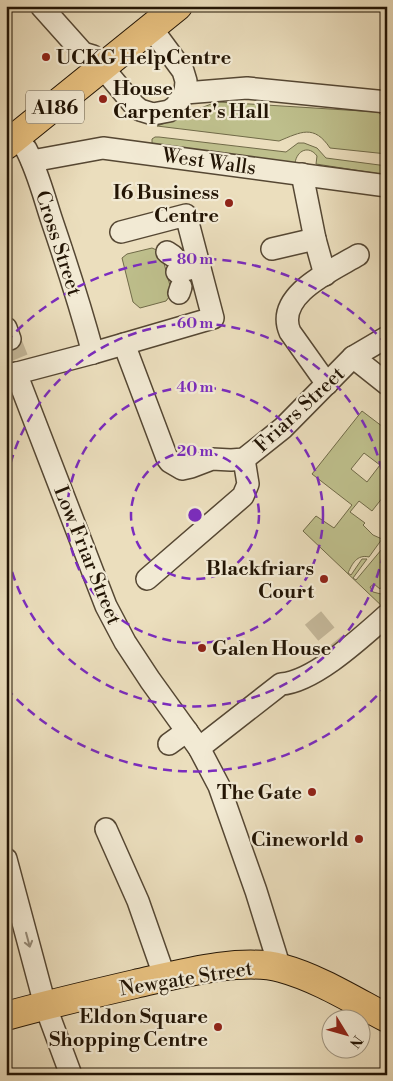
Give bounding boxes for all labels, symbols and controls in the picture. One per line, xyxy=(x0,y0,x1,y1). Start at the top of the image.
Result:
place label: UCKG HelpCentre xyxy=(56,46,231,71)
marker: UCKG HelpCentre xyxy=(40,51,52,63)
place label: House Carpenter's Hall xyxy=(113,77,270,125)
road number: A186 xyxy=(26,90,84,124)
marker: House Carpenter's Hall xyxy=(97,93,109,105)
street label: West Walls xyxy=(159,143,257,181)
place label: I6 Business Centre xyxy=(113,181,219,229)
street label: Cross Street xyxy=(29,188,86,299)
marker: I6 Business Centre xyxy=(223,197,235,209)
text: 80 m xyxy=(177,250,214,269)
text: 60 m xyxy=(177,314,214,333)
street label: Friars Street xyxy=(250,362,350,458)
text: 40 m xyxy=(176,378,214,397)
text: 20 m xyxy=(177,442,214,461)
street label: Low Friar Street xyxy=(47,482,126,629)
centre of rings xyxy=(186,506,204,524)
place label: Blackfriars Court xyxy=(206,557,315,605)
marker: Blackfriars Court xyxy=(318,573,330,585)
place label: Galen House xyxy=(212,637,332,662)
marker: Galen House xyxy=(196,642,208,654)
place label: The Gate xyxy=(217,781,302,806)
marker: The Gate xyxy=(306,786,318,798)
place label: Cineworld xyxy=(251,828,349,853)
marker: Cineworld xyxy=(353,833,365,845)
one-way arrow xyxy=(23,931,33,947)
street label: Newgate Street xyxy=(118,957,255,1002)
place label: Eldon Square Shopping Centre xyxy=(49,1005,208,1053)
north arrow xyxy=(320,1008,370,1058)
marker: Eldon Square Shopping Centre xyxy=(212,1021,224,1033)
text: N xyxy=(345,1031,366,1051)

